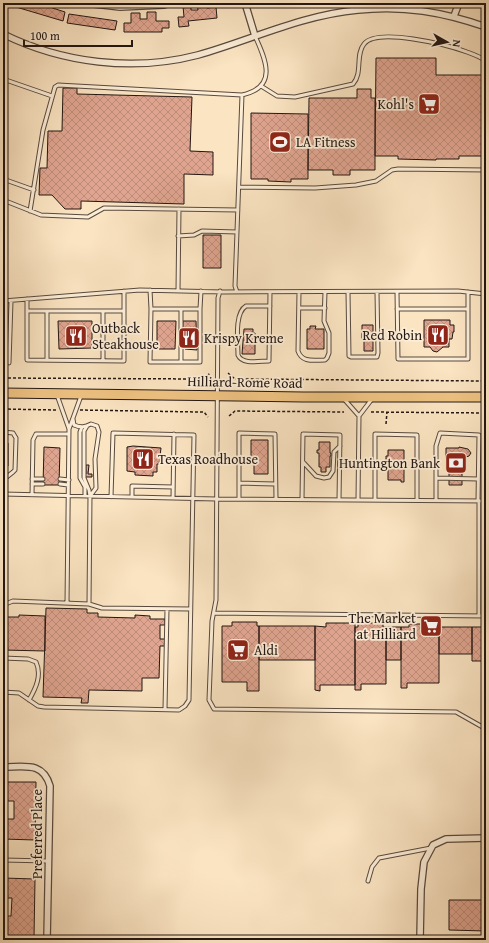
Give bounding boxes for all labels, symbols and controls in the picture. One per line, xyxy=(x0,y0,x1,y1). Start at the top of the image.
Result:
scale bar xyxy=(24,22,132,48)
north arrow xyxy=(427,22,467,62)
text: 100 m xyxy=(30,27,60,44)
text: N xyxy=(448,39,465,49)
supermarket icon: Kohl's xyxy=(416,91,442,117)
place label: Kohl's xyxy=(378,94,414,114)
sports icon: LA Fitness xyxy=(267,129,293,155)
place label: LA Fitness xyxy=(296,132,356,152)
place label: Outback Steakhouse xyxy=(92,318,159,354)
restaurant icon: Red Robin xyxy=(425,322,451,348)
restaurant icon: Outback Steakhouse xyxy=(63,323,89,349)
restaurant icon: Krispy Kreme xyxy=(176,325,202,351)
place label: Red Robin xyxy=(363,325,422,345)
place label: Krispy Kreme xyxy=(204,328,284,348)
street label: Hilliard-Rome Road xyxy=(187,371,303,393)
restaurant icon: Texas Roadhouse xyxy=(130,446,156,472)
place label: Texas Roadhouse xyxy=(158,449,258,469)
bank icon: Huntington Bank xyxy=(443,450,469,476)
place label: Huntington Bank xyxy=(339,453,441,473)
place label: The Market at Hilliard xyxy=(348,608,417,644)
supermarket icon: The Market at Hilliard xyxy=(418,613,444,639)
supermarket icon: Aldi xyxy=(225,637,251,663)
place label: Aldi xyxy=(254,640,278,660)
street label: Preferred Place xyxy=(27,789,47,879)

